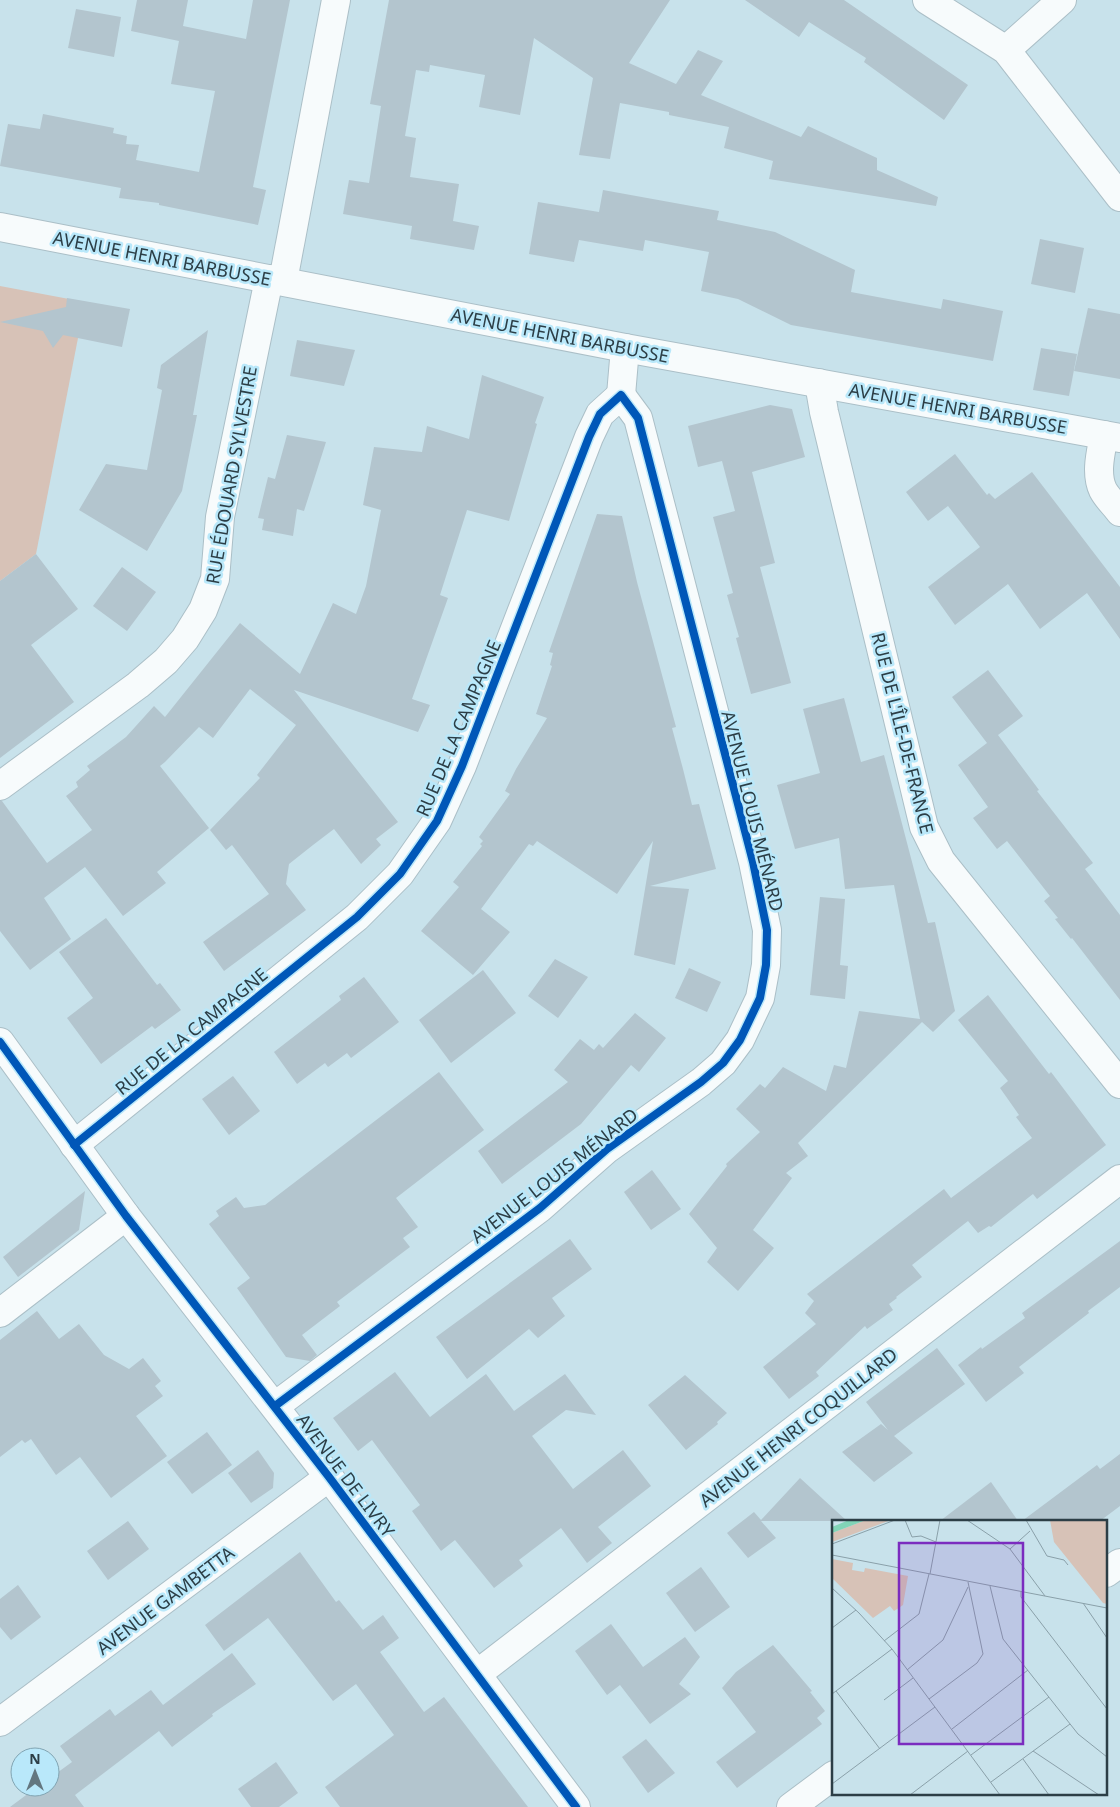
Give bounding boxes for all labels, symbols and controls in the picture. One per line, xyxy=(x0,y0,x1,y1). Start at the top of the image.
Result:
street label: AVENUE HENRI BARBUSSE xyxy=(51,225,273,291)
street label: AVENUE HENRI BARBUSSE xyxy=(449,302,671,368)
street label: RUE ÉDOUARD SYLVESTRE xyxy=(200,364,262,586)
street label: AVENUE HENRI BARBUSSE xyxy=(847,377,1069,439)
street label: RUE DE L'ÎLE-DE-FRANCE xyxy=(866,630,940,836)
street label: RUE DE LA CAMPAGNE xyxy=(410,636,506,820)
street label: AVENUE LOUIS MÉNARD xyxy=(716,708,790,914)
street label: RUE DE LA CAMPAGNE xyxy=(110,962,272,1100)
street label: AVENUE LOUIS MÉNARD xyxy=(465,1102,643,1248)
street label: AVENUE HENRI COQUILLARD xyxy=(694,1342,902,1512)
street label: AVENUE DE LIVRY xyxy=(292,1408,401,1542)
inset map xyxy=(832,1520,1108,1794)
street label: AVENUE GAMBETTA xyxy=(91,1540,239,1660)
north arrow xyxy=(10,1747,60,1797)
text: N xyxy=(29,1749,41,1768)

